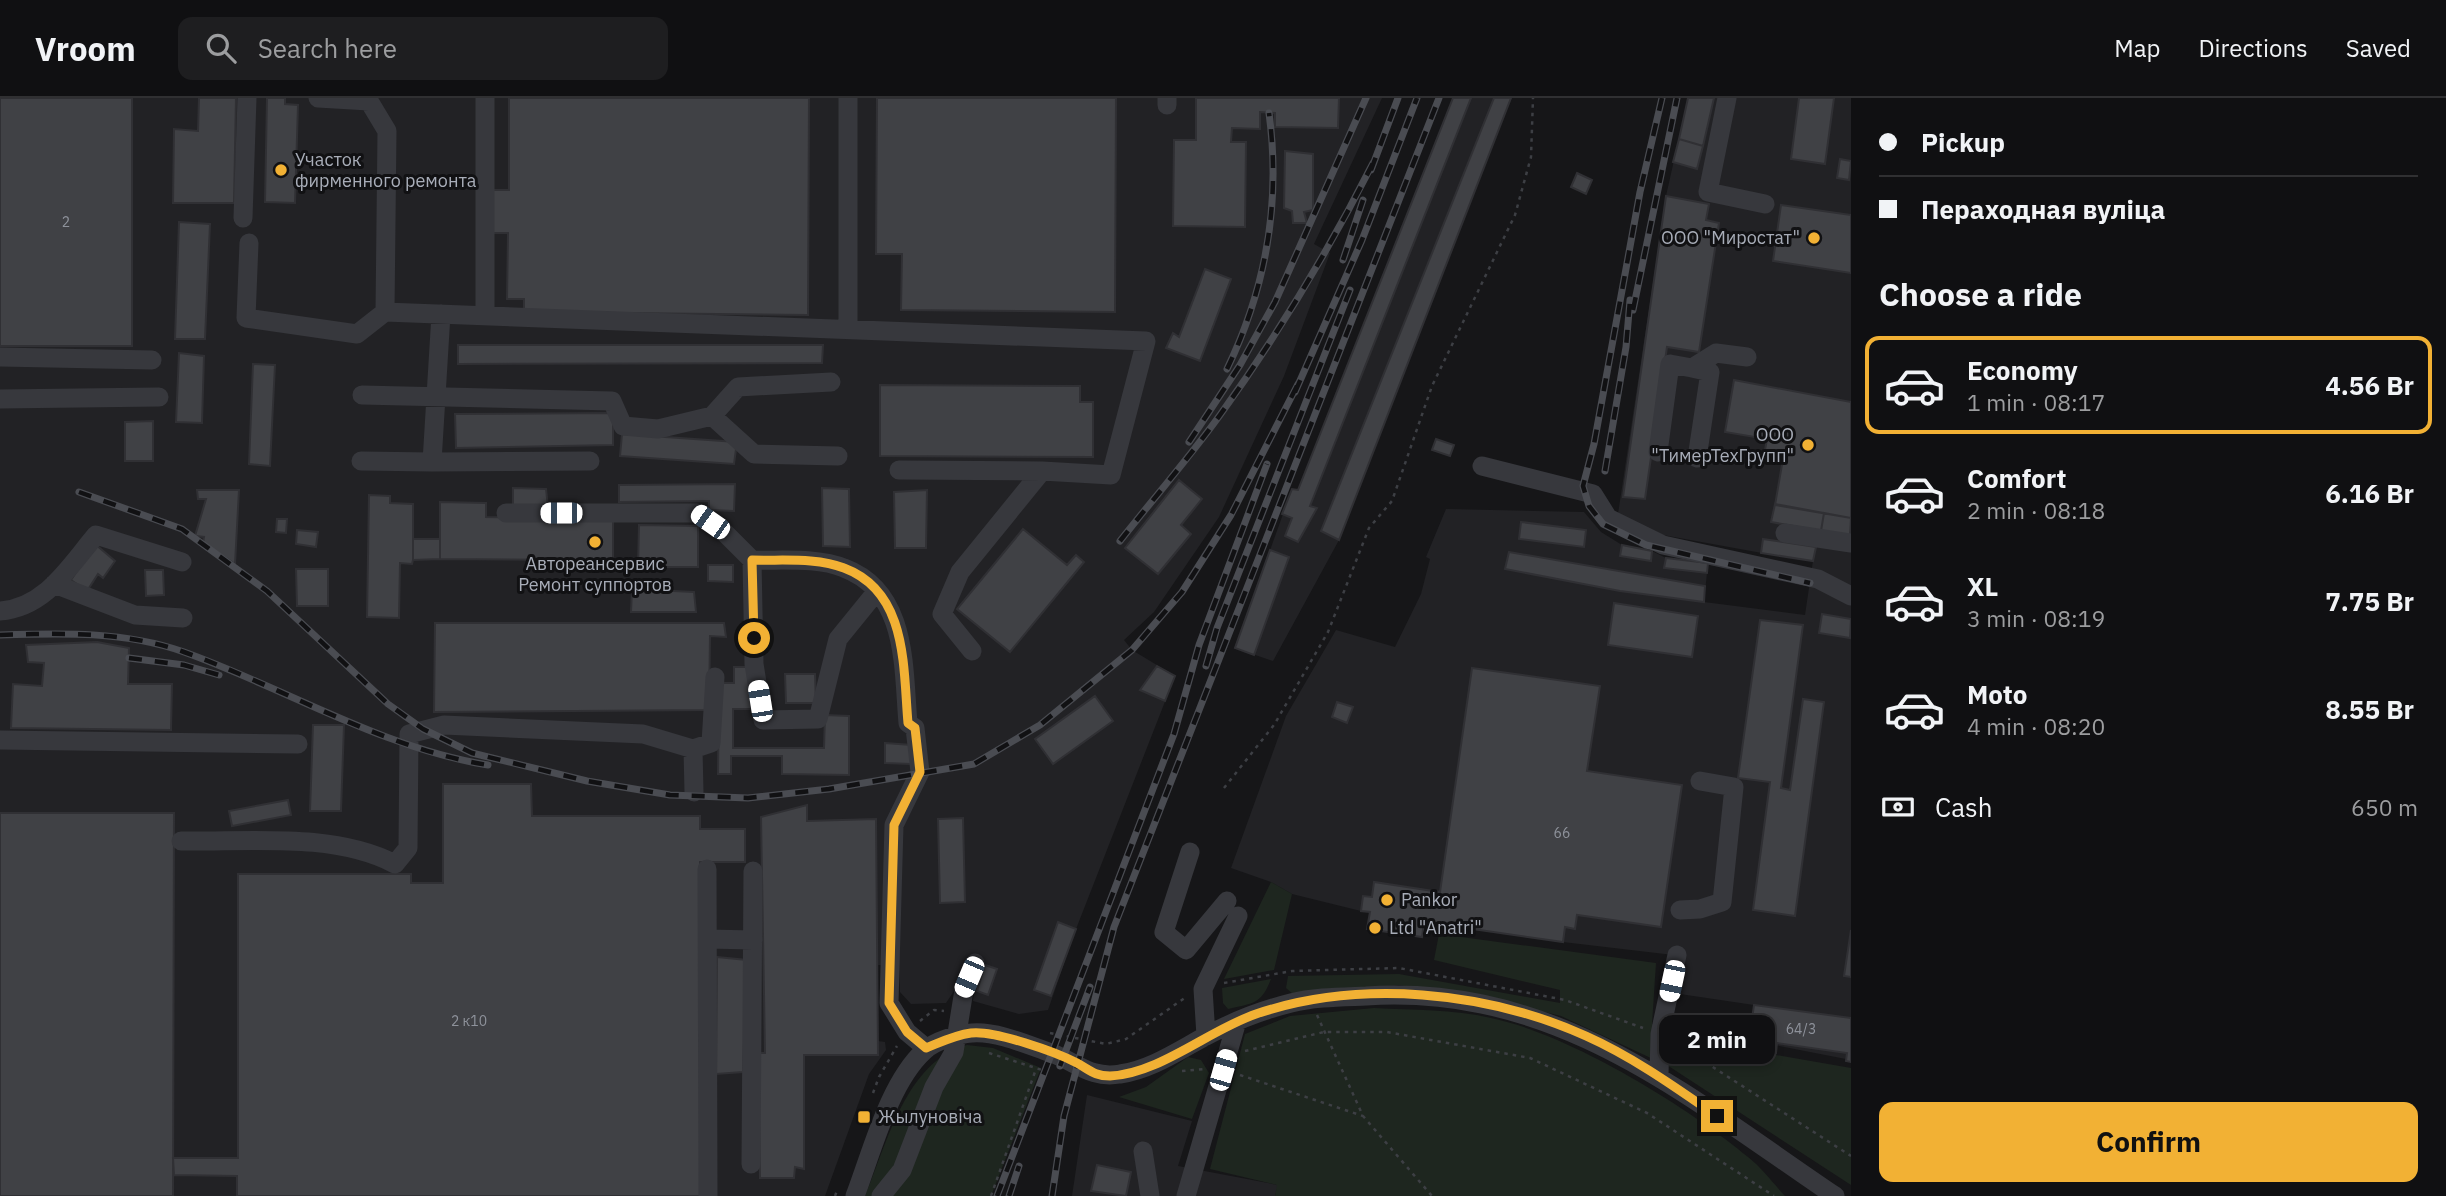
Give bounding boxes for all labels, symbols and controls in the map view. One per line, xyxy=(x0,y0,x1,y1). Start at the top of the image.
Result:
search box xyxy=(178,17,668,80)
text: Vroom xyxy=(35,27,136,70)
icon: search xyxy=(202,29,240,67)
text: Search here xyxy=(258,31,397,65)
text: Map xyxy=(2114,32,2160,64)
text: Directions xyxy=(2198,32,2308,64)
text: Saved xyxy=(2346,32,2411,64)
text: Pickup xyxy=(1921,125,2005,159)
place label: Участок фирменного ремонта xyxy=(295,148,477,192)
marker: Участок фирменного ремонта xyxy=(273,162,289,178)
text: Пераходная вуліца xyxy=(1921,192,2165,226)
house number: 2 xyxy=(62,213,70,231)
place label: ООО "Миростат" xyxy=(1661,226,1800,249)
marker: ООО "Миростат" xyxy=(1806,230,1822,246)
text: Choose a ride xyxy=(1879,273,2082,315)
text: Economy xyxy=(1967,353,2078,387)
icon: car xyxy=(1883,354,1946,417)
text: 4.56 Br xyxy=(2325,368,2414,402)
text: 1 min · 08:17 xyxy=(1967,387,2105,417)
place label: ООО "ТимерТехГрупп" xyxy=(1651,423,1794,467)
marker: ООО "ТимерТехГрупп" xyxy=(1800,437,1816,453)
text: Comfort xyxy=(1967,461,2066,495)
icon: car xyxy=(1883,462,1946,525)
text: 6.16 Br xyxy=(2325,476,2414,510)
text: 2 min · 08:18 xyxy=(1967,495,2105,525)
car xyxy=(687,501,734,543)
car xyxy=(541,503,583,524)
marker: Автореансервис Ремонт суппортов xyxy=(587,534,603,550)
place label: Автореансервис Ремонт суппортов xyxy=(518,552,672,596)
text: XL xyxy=(1967,569,1998,603)
icon: car xyxy=(1883,570,1946,633)
text: 7.75 Br xyxy=(2325,584,2414,618)
text: 3 min · 08:19 xyxy=(1967,603,2105,633)
route start xyxy=(738,622,770,654)
text: Moto xyxy=(1967,677,2027,711)
icon: car xyxy=(1883,678,1946,741)
car xyxy=(747,679,774,723)
text: 8.55 Br xyxy=(2325,692,2414,726)
text: 4 min · 08:20 xyxy=(1967,711,2105,741)
icon: cash xyxy=(1879,788,1917,826)
text: Cash xyxy=(1935,790,1992,824)
text: 650 m xyxy=(2351,792,2418,822)
house number: 66 xyxy=(1554,824,1570,842)
place label: Pankor xyxy=(1401,888,1458,911)
marker: Pankor xyxy=(1379,892,1395,908)
place label: Ltd "Anatri" xyxy=(1389,916,1482,939)
marker: Ltd "Anatri" xyxy=(1367,920,1383,936)
car xyxy=(952,954,987,1000)
car xyxy=(1658,958,1687,1004)
house number: 2 к10 xyxy=(451,1012,487,1030)
callout: 2 min xyxy=(1659,1014,1775,1063)
house number: 64/3 xyxy=(1786,1020,1816,1038)
text: 2 min xyxy=(1687,1024,1747,1054)
car xyxy=(1208,1047,1239,1093)
route end xyxy=(1701,1100,1733,1132)
button: Confirm xyxy=(1879,1102,2418,1182)
place label: Жылуновіча xyxy=(878,1105,982,1128)
marker: Жылуновіча xyxy=(856,1109,872,1125)

